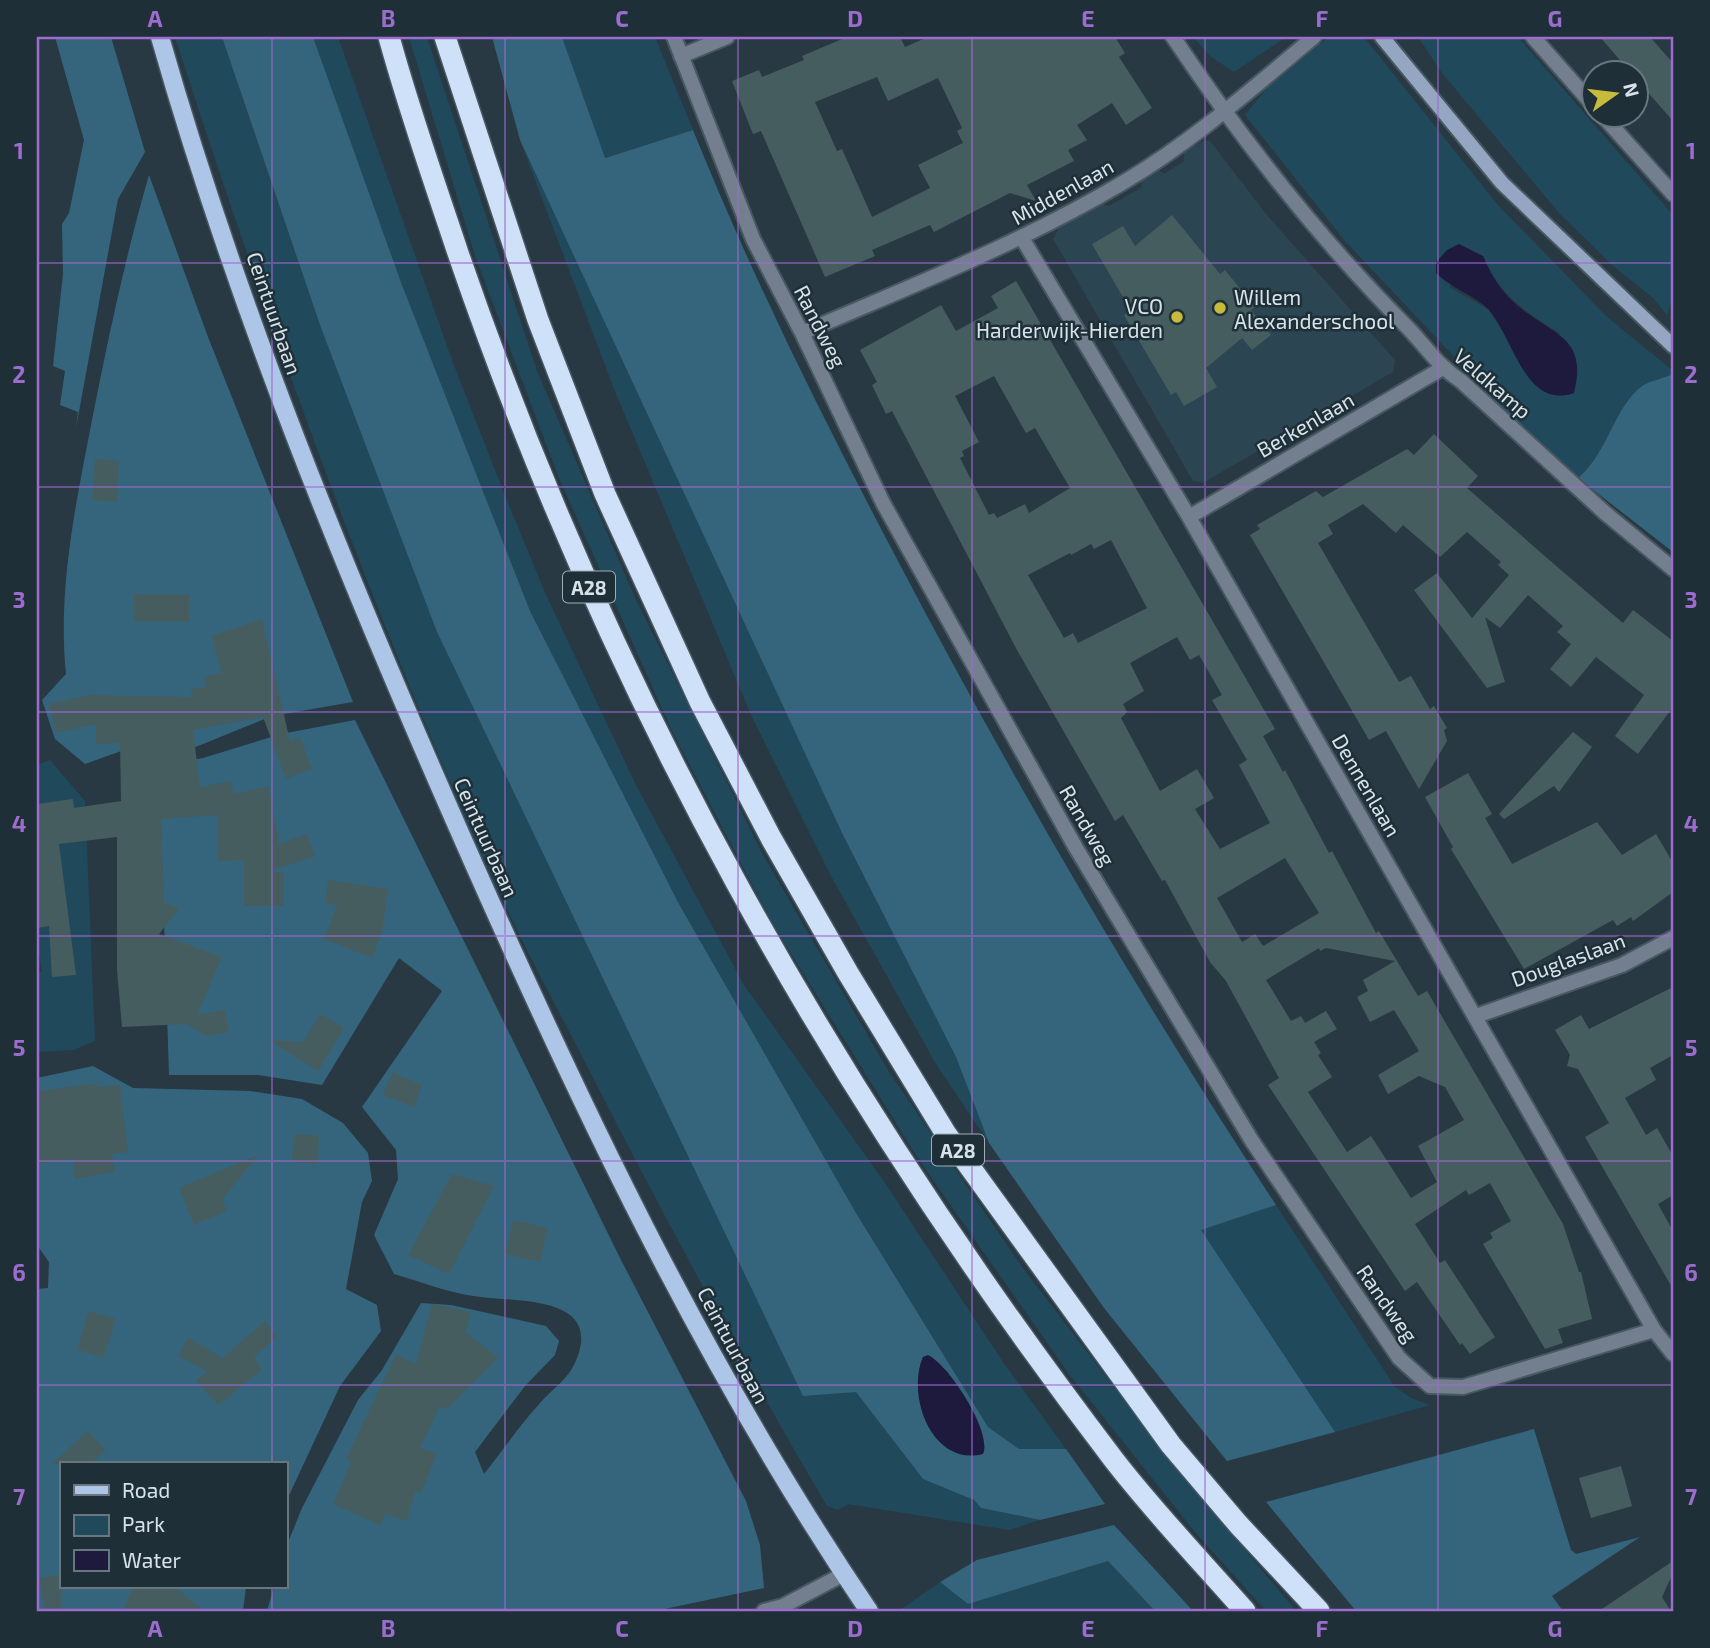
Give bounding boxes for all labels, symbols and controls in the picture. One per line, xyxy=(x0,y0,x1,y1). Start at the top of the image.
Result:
text: A xyxy=(147,4,163,32)
text: B xyxy=(381,4,395,32)
text: C xyxy=(615,4,629,32)
text: D xyxy=(847,4,863,32)
text: E xyxy=(1081,4,1095,32)
text: F xyxy=(1316,4,1329,32)
text: G xyxy=(1548,4,1562,32)
north arrow xyxy=(1580,60,1650,130)
text: N xyxy=(1619,80,1645,99)
text: 1 xyxy=(14,136,24,164)
text: 1 xyxy=(1686,136,1696,164)
street label: Middenlaan xyxy=(1007,153,1117,229)
street label: Ceintuurbaan xyxy=(242,248,308,378)
street label: Randweg xyxy=(790,281,852,372)
place label: Willem Alexanderschool xyxy=(1234,284,1395,333)
place label: VCO Harderwijk-Hierden xyxy=(976,293,1163,343)
marker: Willem Alexanderschool xyxy=(1212,300,1228,316)
marker: VCO Harderwijk-Hierden xyxy=(1169,309,1185,325)
street label: Veldkamp xyxy=(1449,343,1537,423)
text: 2 xyxy=(12,360,26,388)
text: 2 xyxy=(1684,360,1698,388)
street label: Berkenlaan xyxy=(1252,386,1358,462)
road number: A28 xyxy=(563,572,615,602)
text: 3 xyxy=(12,585,26,613)
text: 3 xyxy=(1684,585,1698,613)
street label: Dennenlaan xyxy=(1328,729,1406,841)
street label: Ceintuurbaan xyxy=(449,773,525,901)
street label: Randweg xyxy=(1055,780,1121,870)
text: 4 xyxy=(12,809,26,837)
text: 4 xyxy=(1684,809,1698,837)
street label: Douglaslaan xyxy=(1508,927,1628,991)
text: 5 xyxy=(13,1033,25,1061)
text: 5 xyxy=(1685,1033,1697,1061)
road number: A28 xyxy=(932,1134,984,1166)
text: 6 xyxy=(12,1258,26,1286)
text: 6 xyxy=(1684,1258,1698,1286)
street label: Randweg xyxy=(1352,1259,1424,1347)
street label: Ceintuurbaan xyxy=(693,1283,775,1407)
legend xyxy=(60,1462,287,1588)
text: Road xyxy=(122,1477,170,1502)
text: 7 xyxy=(13,1482,25,1510)
text: 7 xyxy=(1685,1482,1697,1510)
text: Park xyxy=(122,1511,165,1536)
text: Water xyxy=(122,1547,181,1572)
text: A xyxy=(147,1614,163,1642)
text: B xyxy=(381,1614,395,1642)
text: C xyxy=(615,1614,629,1642)
text: D xyxy=(847,1614,863,1642)
text: E xyxy=(1081,1614,1095,1642)
text: F xyxy=(1316,1614,1329,1642)
text: G xyxy=(1548,1614,1562,1642)

